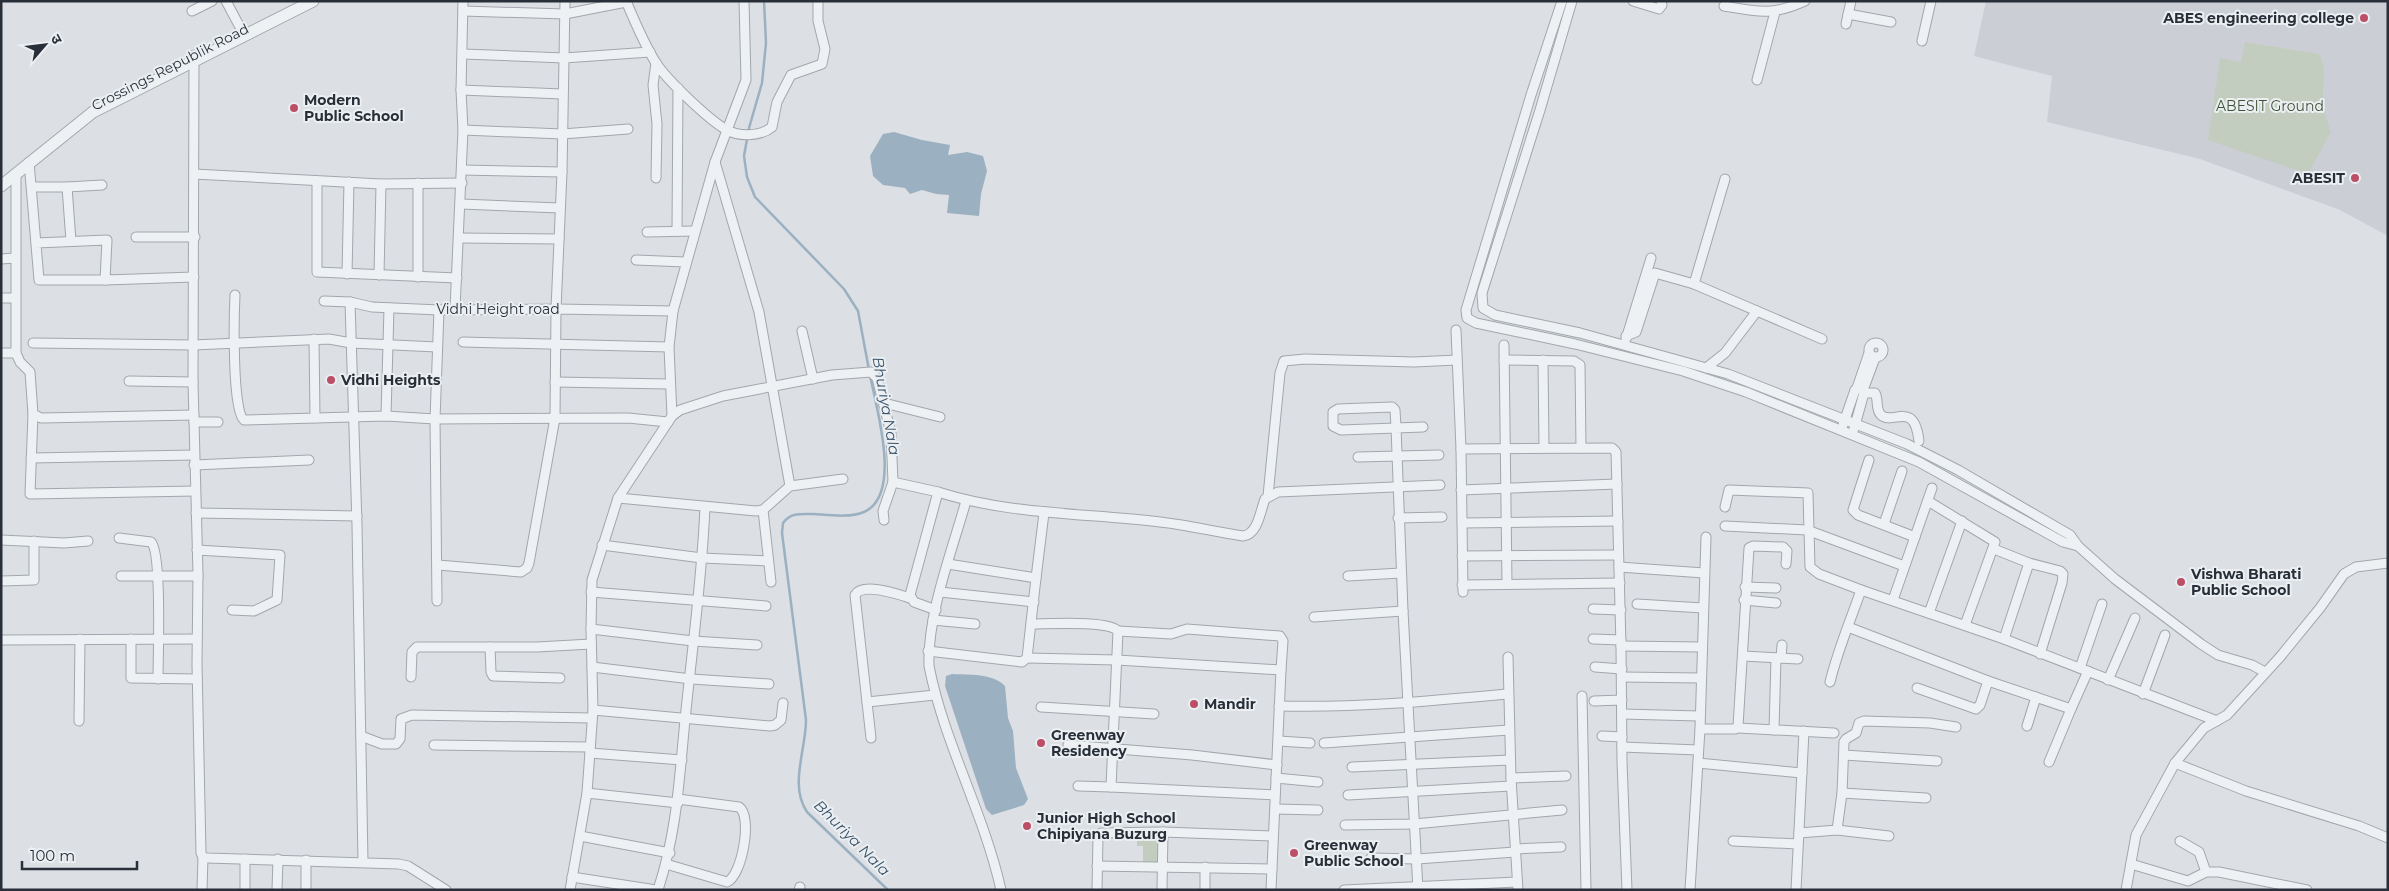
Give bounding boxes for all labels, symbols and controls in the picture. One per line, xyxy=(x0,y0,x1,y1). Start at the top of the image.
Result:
place label: ABES engineering college xyxy=(2162,9,2354,27)
marker: ABES engineering college xyxy=(2358,12,2370,24)
street label: Crossings Republik Road xyxy=(88,19,252,115)
north arrow xyxy=(20,20,70,70)
text: उ xyxy=(47,31,67,47)
place label: Modern Public School xyxy=(304,91,404,125)
park label: ABESIT Ground xyxy=(2216,97,2324,115)
marker: Modern Public School xyxy=(288,102,300,114)
place label: ABESIT xyxy=(2291,169,2345,187)
marker: ABESIT xyxy=(2349,172,2361,184)
street label: Vidhi Height road xyxy=(436,300,560,318)
water label: Bhuriya Nala xyxy=(868,355,905,457)
place label: Vidhi Heights xyxy=(340,371,441,389)
marker: Vidhi Heights xyxy=(325,374,337,386)
place label: Vishwa Bharati Public School xyxy=(2190,565,2301,599)
marker: Vishwa Bharati Public School xyxy=(2175,576,2187,588)
place label: Mandir xyxy=(1204,695,1256,713)
marker: Mandir xyxy=(1188,698,1200,710)
place label: Greenway Residency xyxy=(1051,726,1127,760)
marker: Greenway Residency xyxy=(1035,737,1047,749)
water label: Bhuriya Nala xyxy=(810,796,894,880)
place label: Junior High School Chipiyana Buzurg xyxy=(1036,809,1176,843)
marker: Junior High School Chipiyana Buzurg xyxy=(1021,820,1033,832)
place label: Greenway Public School xyxy=(1304,836,1404,870)
scale bar xyxy=(22,838,138,870)
text: 100 m xyxy=(30,846,75,865)
marker: Greenway Public School xyxy=(1288,847,1300,859)

